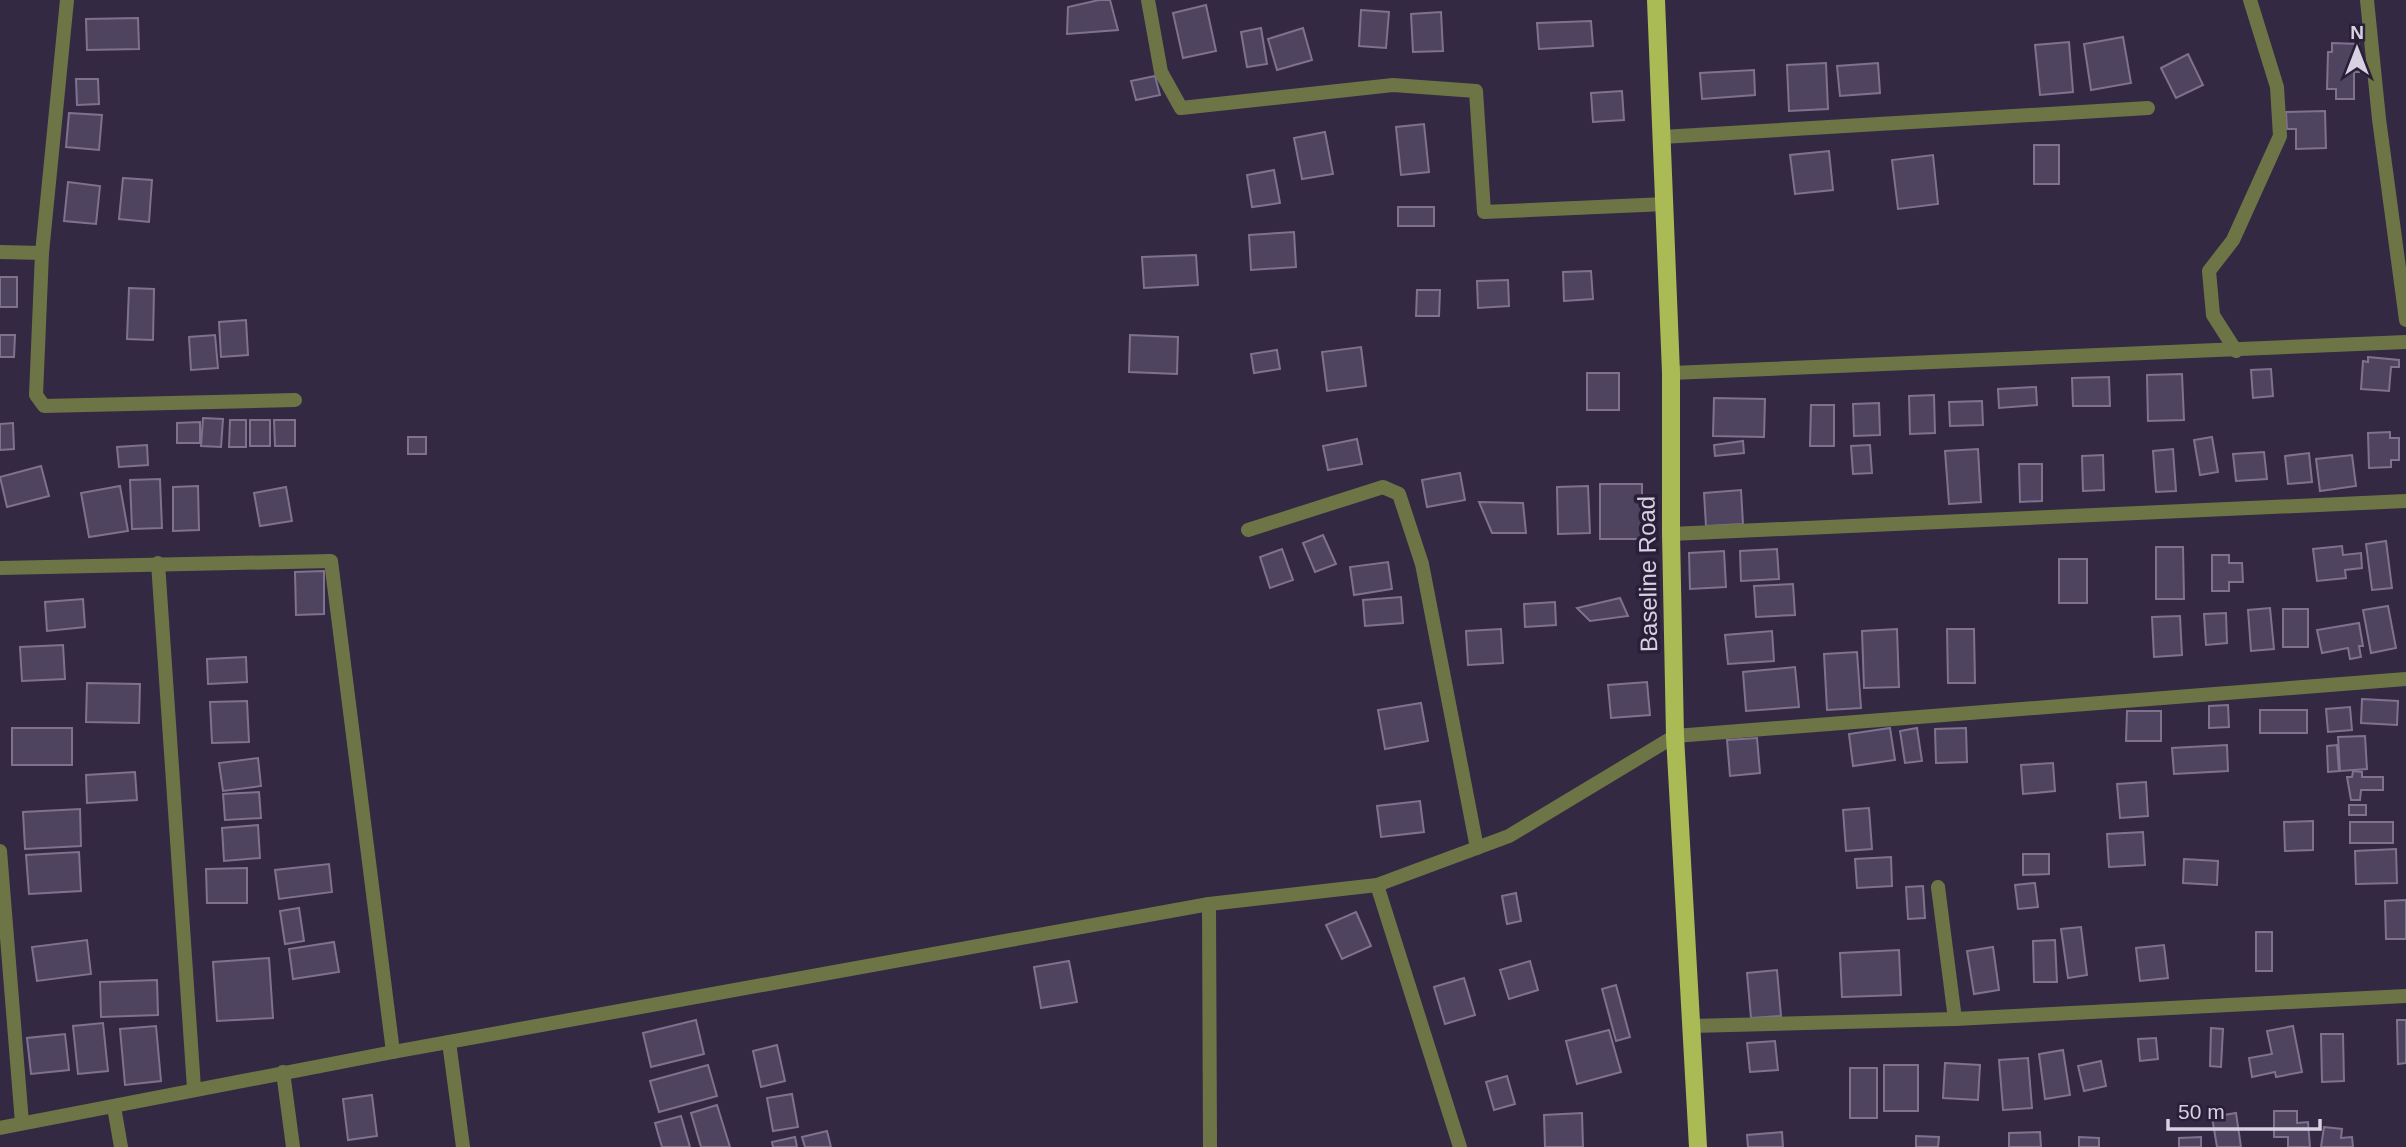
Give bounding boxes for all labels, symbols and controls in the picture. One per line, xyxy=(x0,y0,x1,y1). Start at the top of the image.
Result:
north arrow xyxy=(2322,14,2392,84)
text: N xyxy=(2350,22,2364,43)
street label: Baseline Road xyxy=(1633,496,1662,652)
scale bar xyxy=(2168,1088,2320,1132)
text: 50 m xyxy=(2178,1100,2225,1123)

